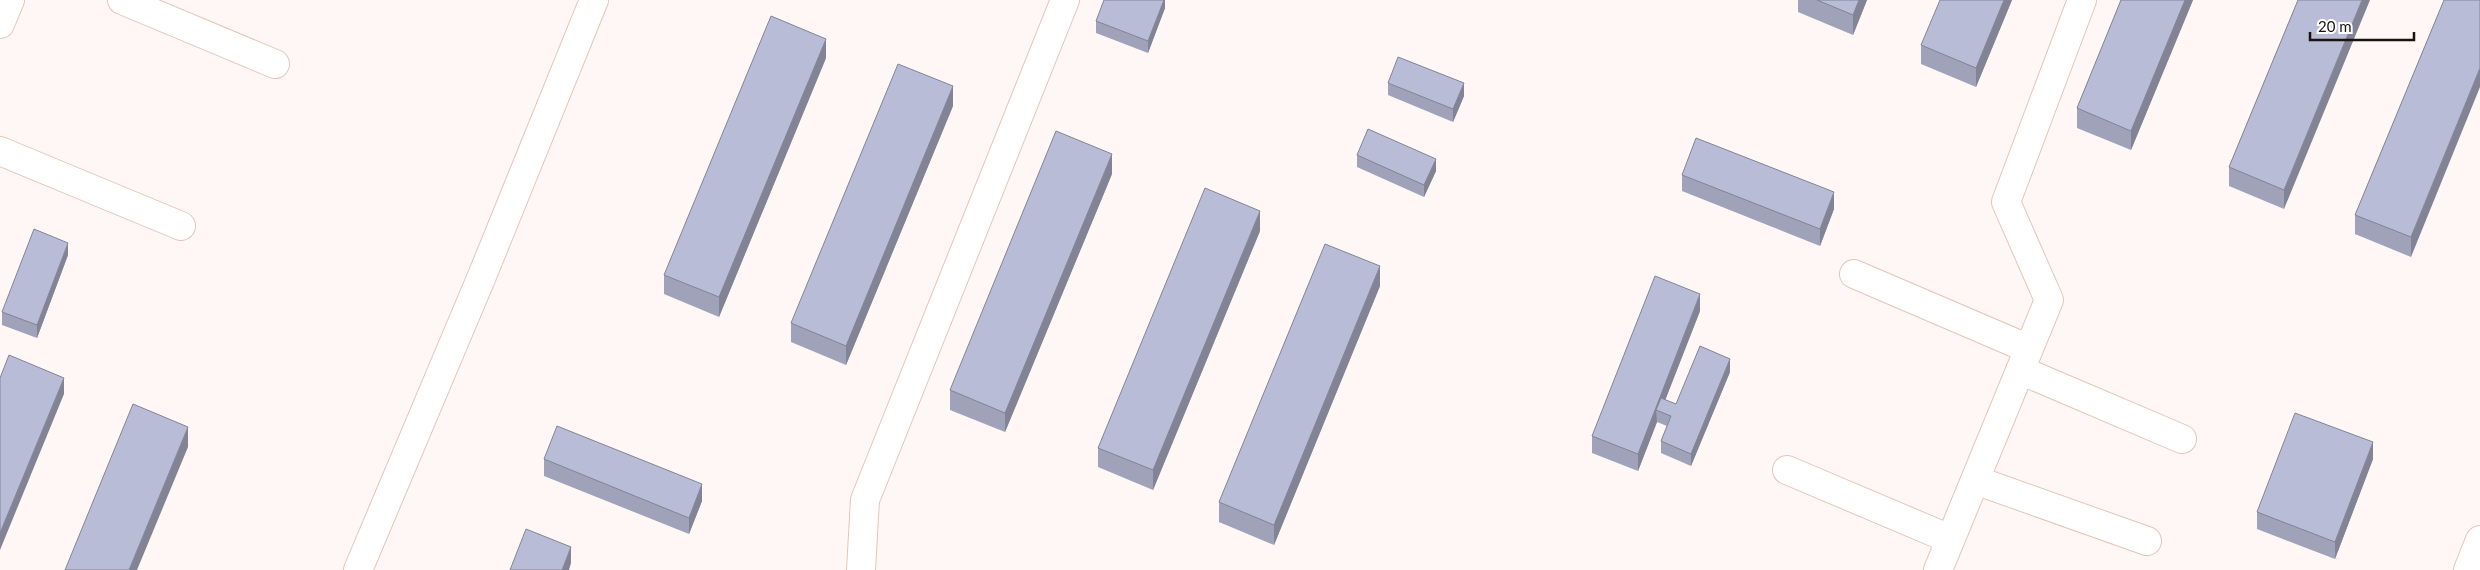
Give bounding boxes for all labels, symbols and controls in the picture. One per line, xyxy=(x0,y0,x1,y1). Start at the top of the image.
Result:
scale bar xyxy=(2310,10,2414,42)
text: 20 m xyxy=(2318,17,2352,35)

